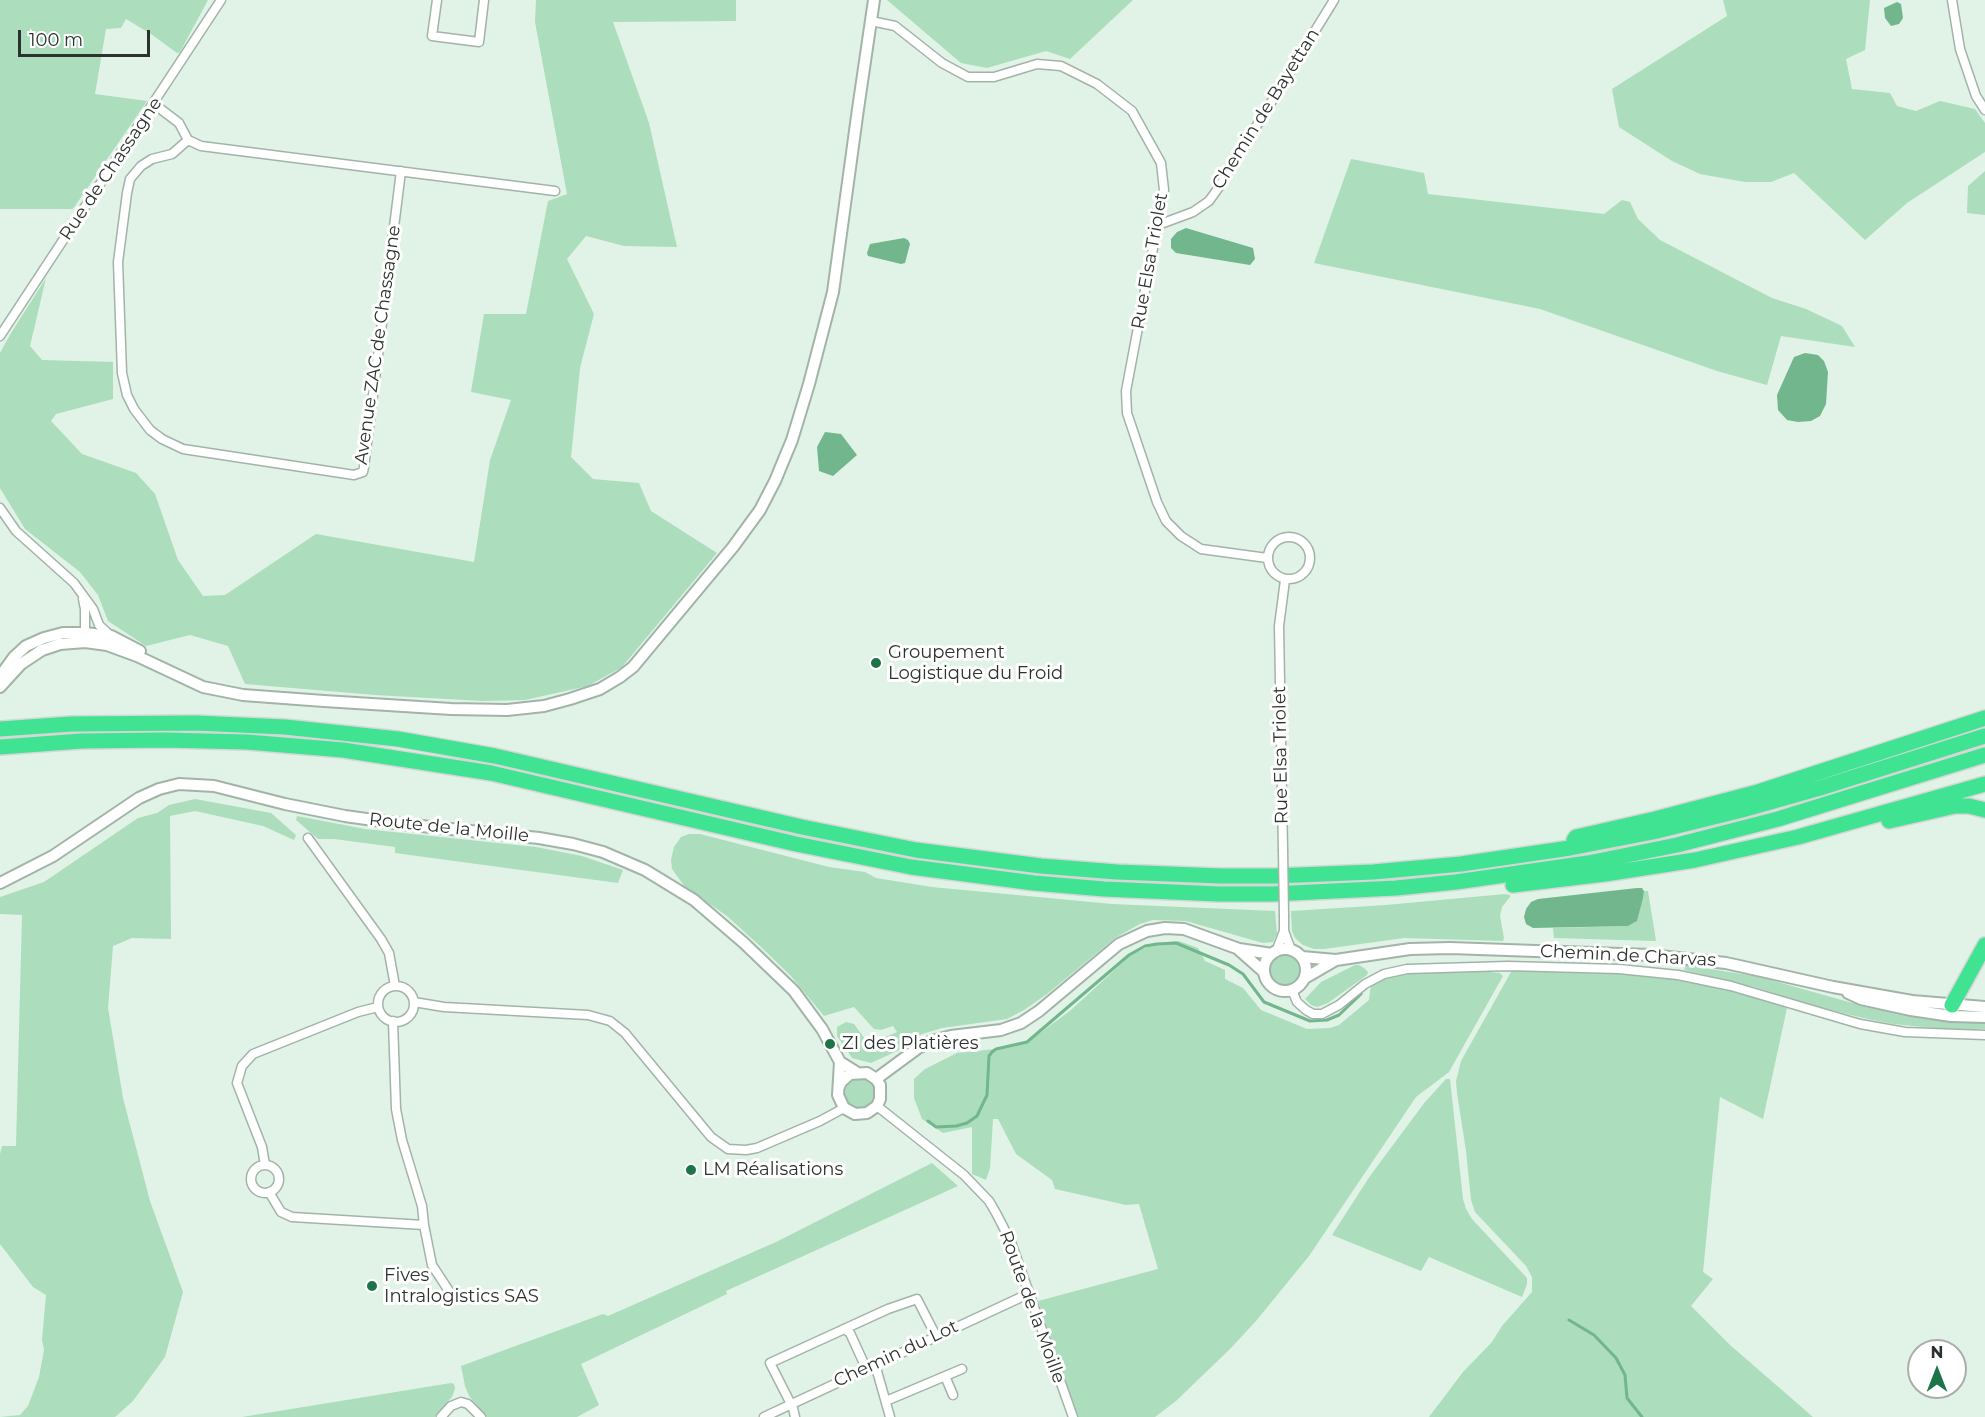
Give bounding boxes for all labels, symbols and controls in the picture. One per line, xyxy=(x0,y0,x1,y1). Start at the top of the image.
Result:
scale bar xyxy=(21,18,153,56)
street label: Chemin de Bayettan xyxy=(1208,25,1324,193)
text: 100 m xyxy=(29,29,83,51)
street label: Rue de Chassagne xyxy=(55,93,167,245)
street label: Rue Elsa Triolet xyxy=(1127,191,1173,331)
street label: Avenue ZAC de Chassagne xyxy=(351,224,405,466)
place label: Groupement Logistique du Froid xyxy=(888,642,1063,684)
marker: Groupement Logistique du Froid xyxy=(869,656,883,670)
street label: Rue Elsa Triolet xyxy=(1269,686,1293,824)
street label: Route de la Moille xyxy=(368,809,530,847)
street label: Chemin de Charvas xyxy=(1539,941,1717,971)
place label: ZI des Platières xyxy=(842,1033,978,1055)
marker: ZI des Platières xyxy=(823,1037,837,1051)
place label: LM Réalisations xyxy=(703,1159,843,1181)
marker: LM Réalisations xyxy=(684,1163,698,1177)
street label: Route de la Moille xyxy=(994,1228,1070,1386)
place label: Fives Intralogistics SAS xyxy=(384,1265,539,1308)
marker: Fives Intralogistics SAS xyxy=(365,1279,379,1293)
street label: Chemin du Lot xyxy=(830,1316,962,1392)
north arrow xyxy=(1907,1339,1967,1399)
text: N xyxy=(1931,1343,1943,1362)

